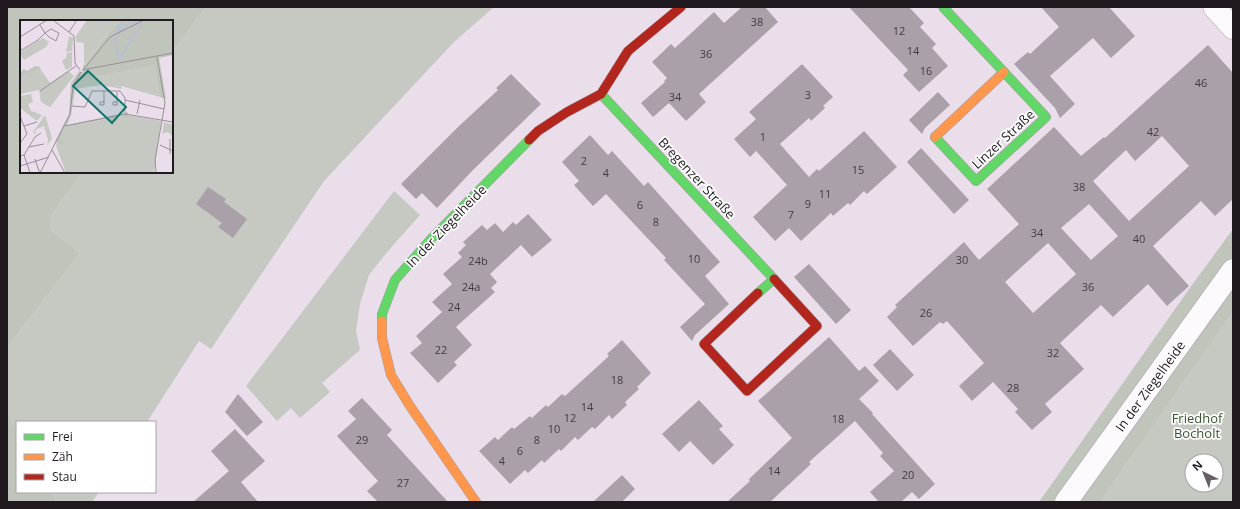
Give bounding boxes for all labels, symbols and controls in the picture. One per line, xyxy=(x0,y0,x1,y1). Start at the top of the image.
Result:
house number: 38 xyxy=(751,14,763,29)
inset map xyxy=(20,20,173,173)
house number: 12 xyxy=(893,23,905,38)
house number: 14 xyxy=(907,43,920,58)
house number: 36 xyxy=(700,46,712,61)
house number: 16 xyxy=(920,63,932,78)
house number: 46 xyxy=(1195,75,1207,90)
house number: 3 xyxy=(805,87,811,102)
house number: 34 xyxy=(669,89,682,104)
street label: Linzer Straße xyxy=(968,105,1038,173)
house number: 42 xyxy=(1147,124,1159,139)
house number: 1 xyxy=(760,129,766,144)
street label: Bregenzer Straße xyxy=(655,133,739,223)
house number: 2 xyxy=(581,153,587,168)
house number: 15 xyxy=(852,162,864,177)
house number: 4 xyxy=(603,165,610,180)
house number: 38 xyxy=(1073,179,1085,194)
street label: In der Ziegelheide xyxy=(402,181,490,271)
house number: 11 xyxy=(819,186,831,201)
house number: 9 xyxy=(805,196,811,211)
house number: 6 xyxy=(637,197,643,212)
house number: 7 xyxy=(788,207,794,222)
house number: 8 xyxy=(653,214,659,229)
house number: 34 xyxy=(1031,225,1044,240)
house number: 40 xyxy=(1133,231,1145,246)
house number: 10 xyxy=(688,251,700,266)
house number: 30 xyxy=(956,252,968,267)
house number: 24b xyxy=(468,253,488,268)
house number: 24a xyxy=(462,279,480,294)
house number: 36 xyxy=(1082,279,1094,294)
house number: 24 xyxy=(448,299,461,314)
house number: 26 xyxy=(920,305,932,320)
street label: In der Ziegelheide xyxy=(1111,337,1189,435)
house number: 22 xyxy=(435,342,447,357)
house number: 32 xyxy=(1047,345,1059,360)
house number: 18 xyxy=(611,372,623,387)
house number: 28 xyxy=(1007,380,1019,395)
house number: 14 xyxy=(581,399,594,414)
park label: Friedhof Bocholt xyxy=(1172,409,1223,442)
house number: 12 xyxy=(564,410,576,425)
house number: 18 xyxy=(832,411,844,426)
legend xyxy=(16,421,156,493)
house number: 10 xyxy=(548,421,560,436)
text: Frei xyxy=(52,428,73,445)
house number: 29 xyxy=(356,432,368,447)
house number: 8 xyxy=(534,432,540,447)
house number: 6 xyxy=(517,443,523,458)
text: Zäh xyxy=(52,448,73,465)
house number: 4 xyxy=(499,453,506,468)
north arrow xyxy=(1184,453,1224,493)
text: N xyxy=(1188,457,1205,474)
house number: 14 xyxy=(768,463,781,478)
house number: 20 xyxy=(902,467,914,482)
text: Stau xyxy=(52,468,77,485)
house number: 27 xyxy=(397,475,409,490)

